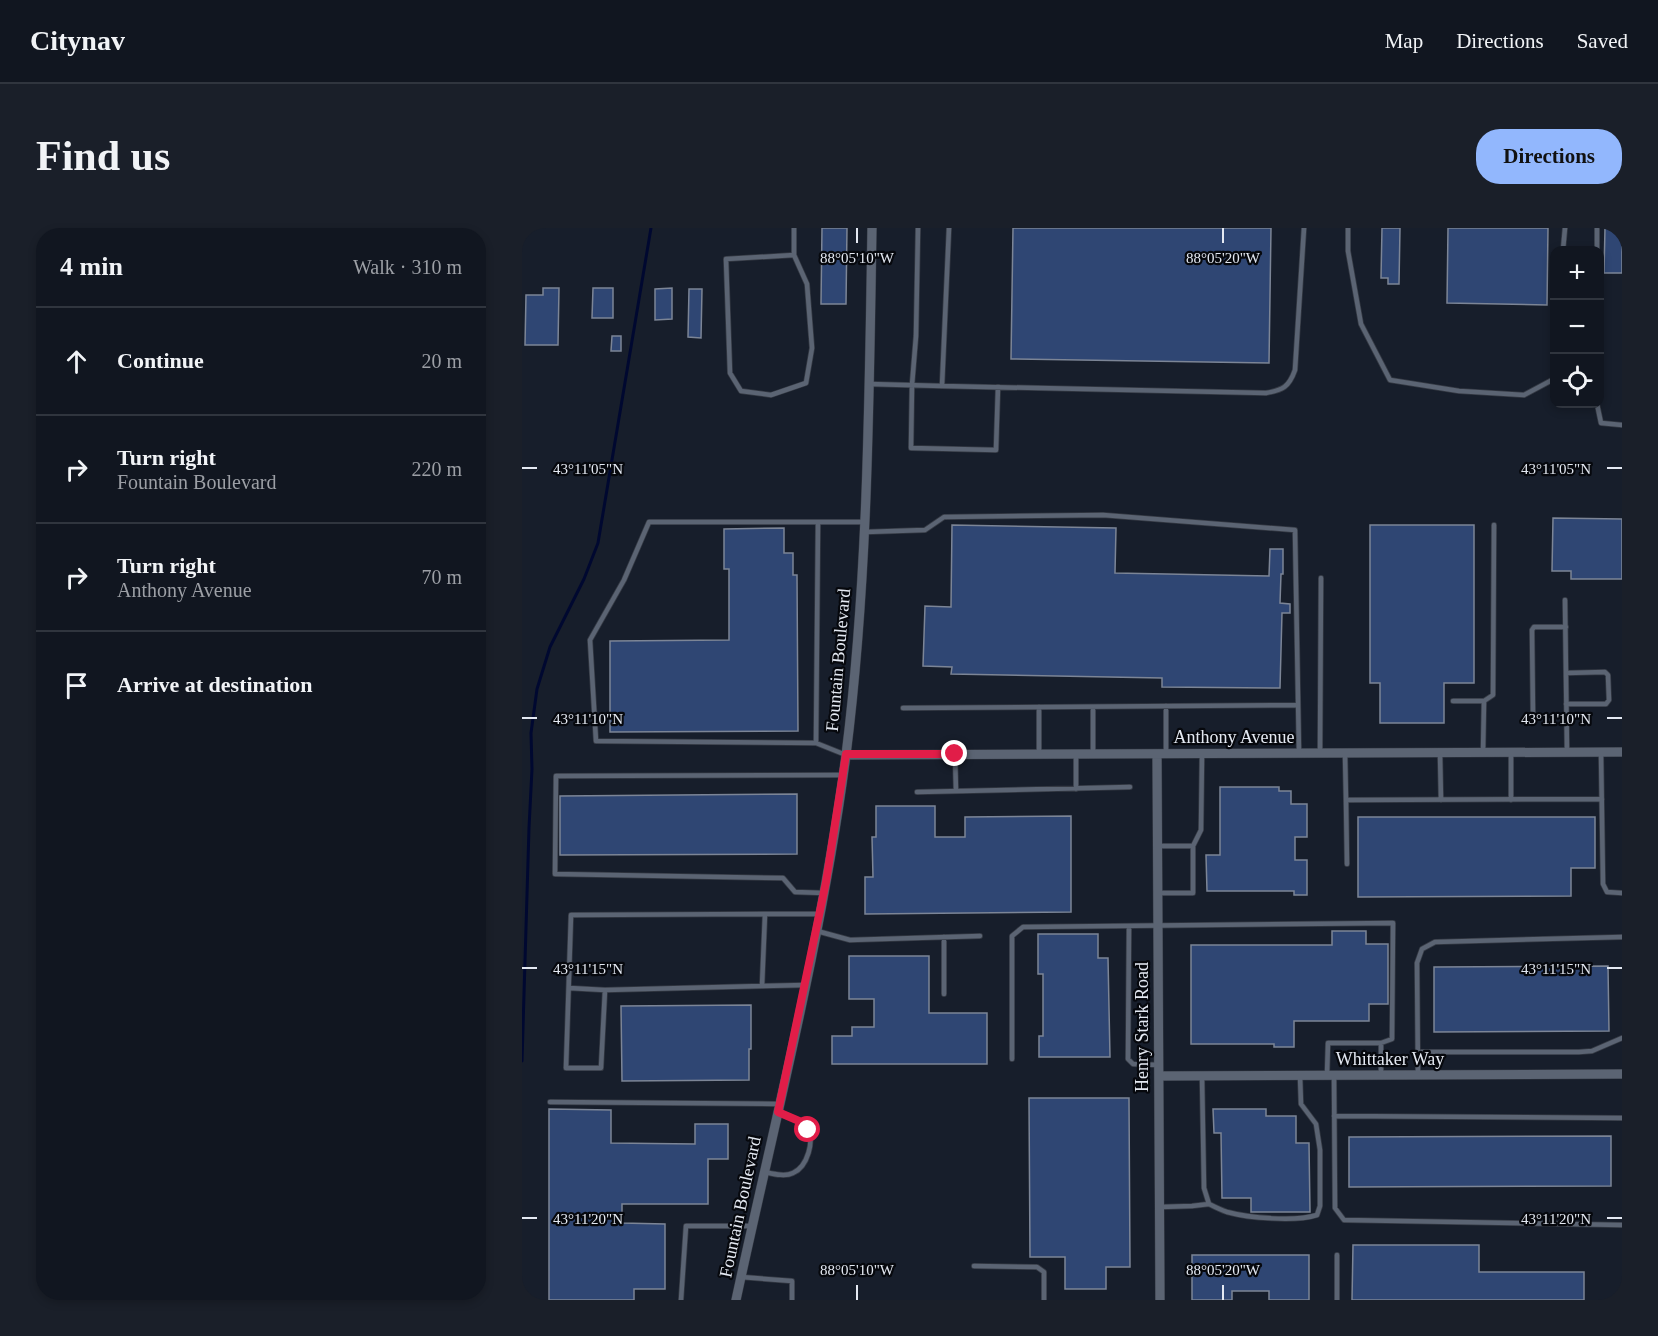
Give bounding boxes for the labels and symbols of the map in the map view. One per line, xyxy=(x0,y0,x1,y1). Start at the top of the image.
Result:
text: 88°05'10"W xyxy=(820,250,895,266)
text: 88°05'20"W xyxy=(1186,250,1261,266)
text: 43°11'05"N xyxy=(553,461,623,477)
text: 43°11'05"N xyxy=(1521,461,1591,477)
street label: Fountain Boulevard xyxy=(822,588,854,732)
text: 43°11'10"N xyxy=(553,711,623,727)
text: 43°11'10"N xyxy=(1521,711,1591,727)
street label: Anthony Avenue xyxy=(1173,727,1295,747)
route end xyxy=(941,740,967,766)
text: 43°11'15"N xyxy=(553,961,623,977)
text: 43°11'15"N xyxy=(1521,961,1591,977)
street label: Henry Stark Road xyxy=(1132,962,1152,1092)
street label: Whittaker Way xyxy=(1336,1049,1444,1069)
route start xyxy=(794,1116,820,1142)
street label: Fountain Boulevard xyxy=(715,1135,765,1279)
text: 43°11'20"N xyxy=(553,1211,623,1227)
text: 43°11'20"N xyxy=(1521,1211,1591,1227)
text: 88°05'10"W xyxy=(820,1262,895,1278)
text: 88°05'20"W xyxy=(1186,1262,1261,1278)

